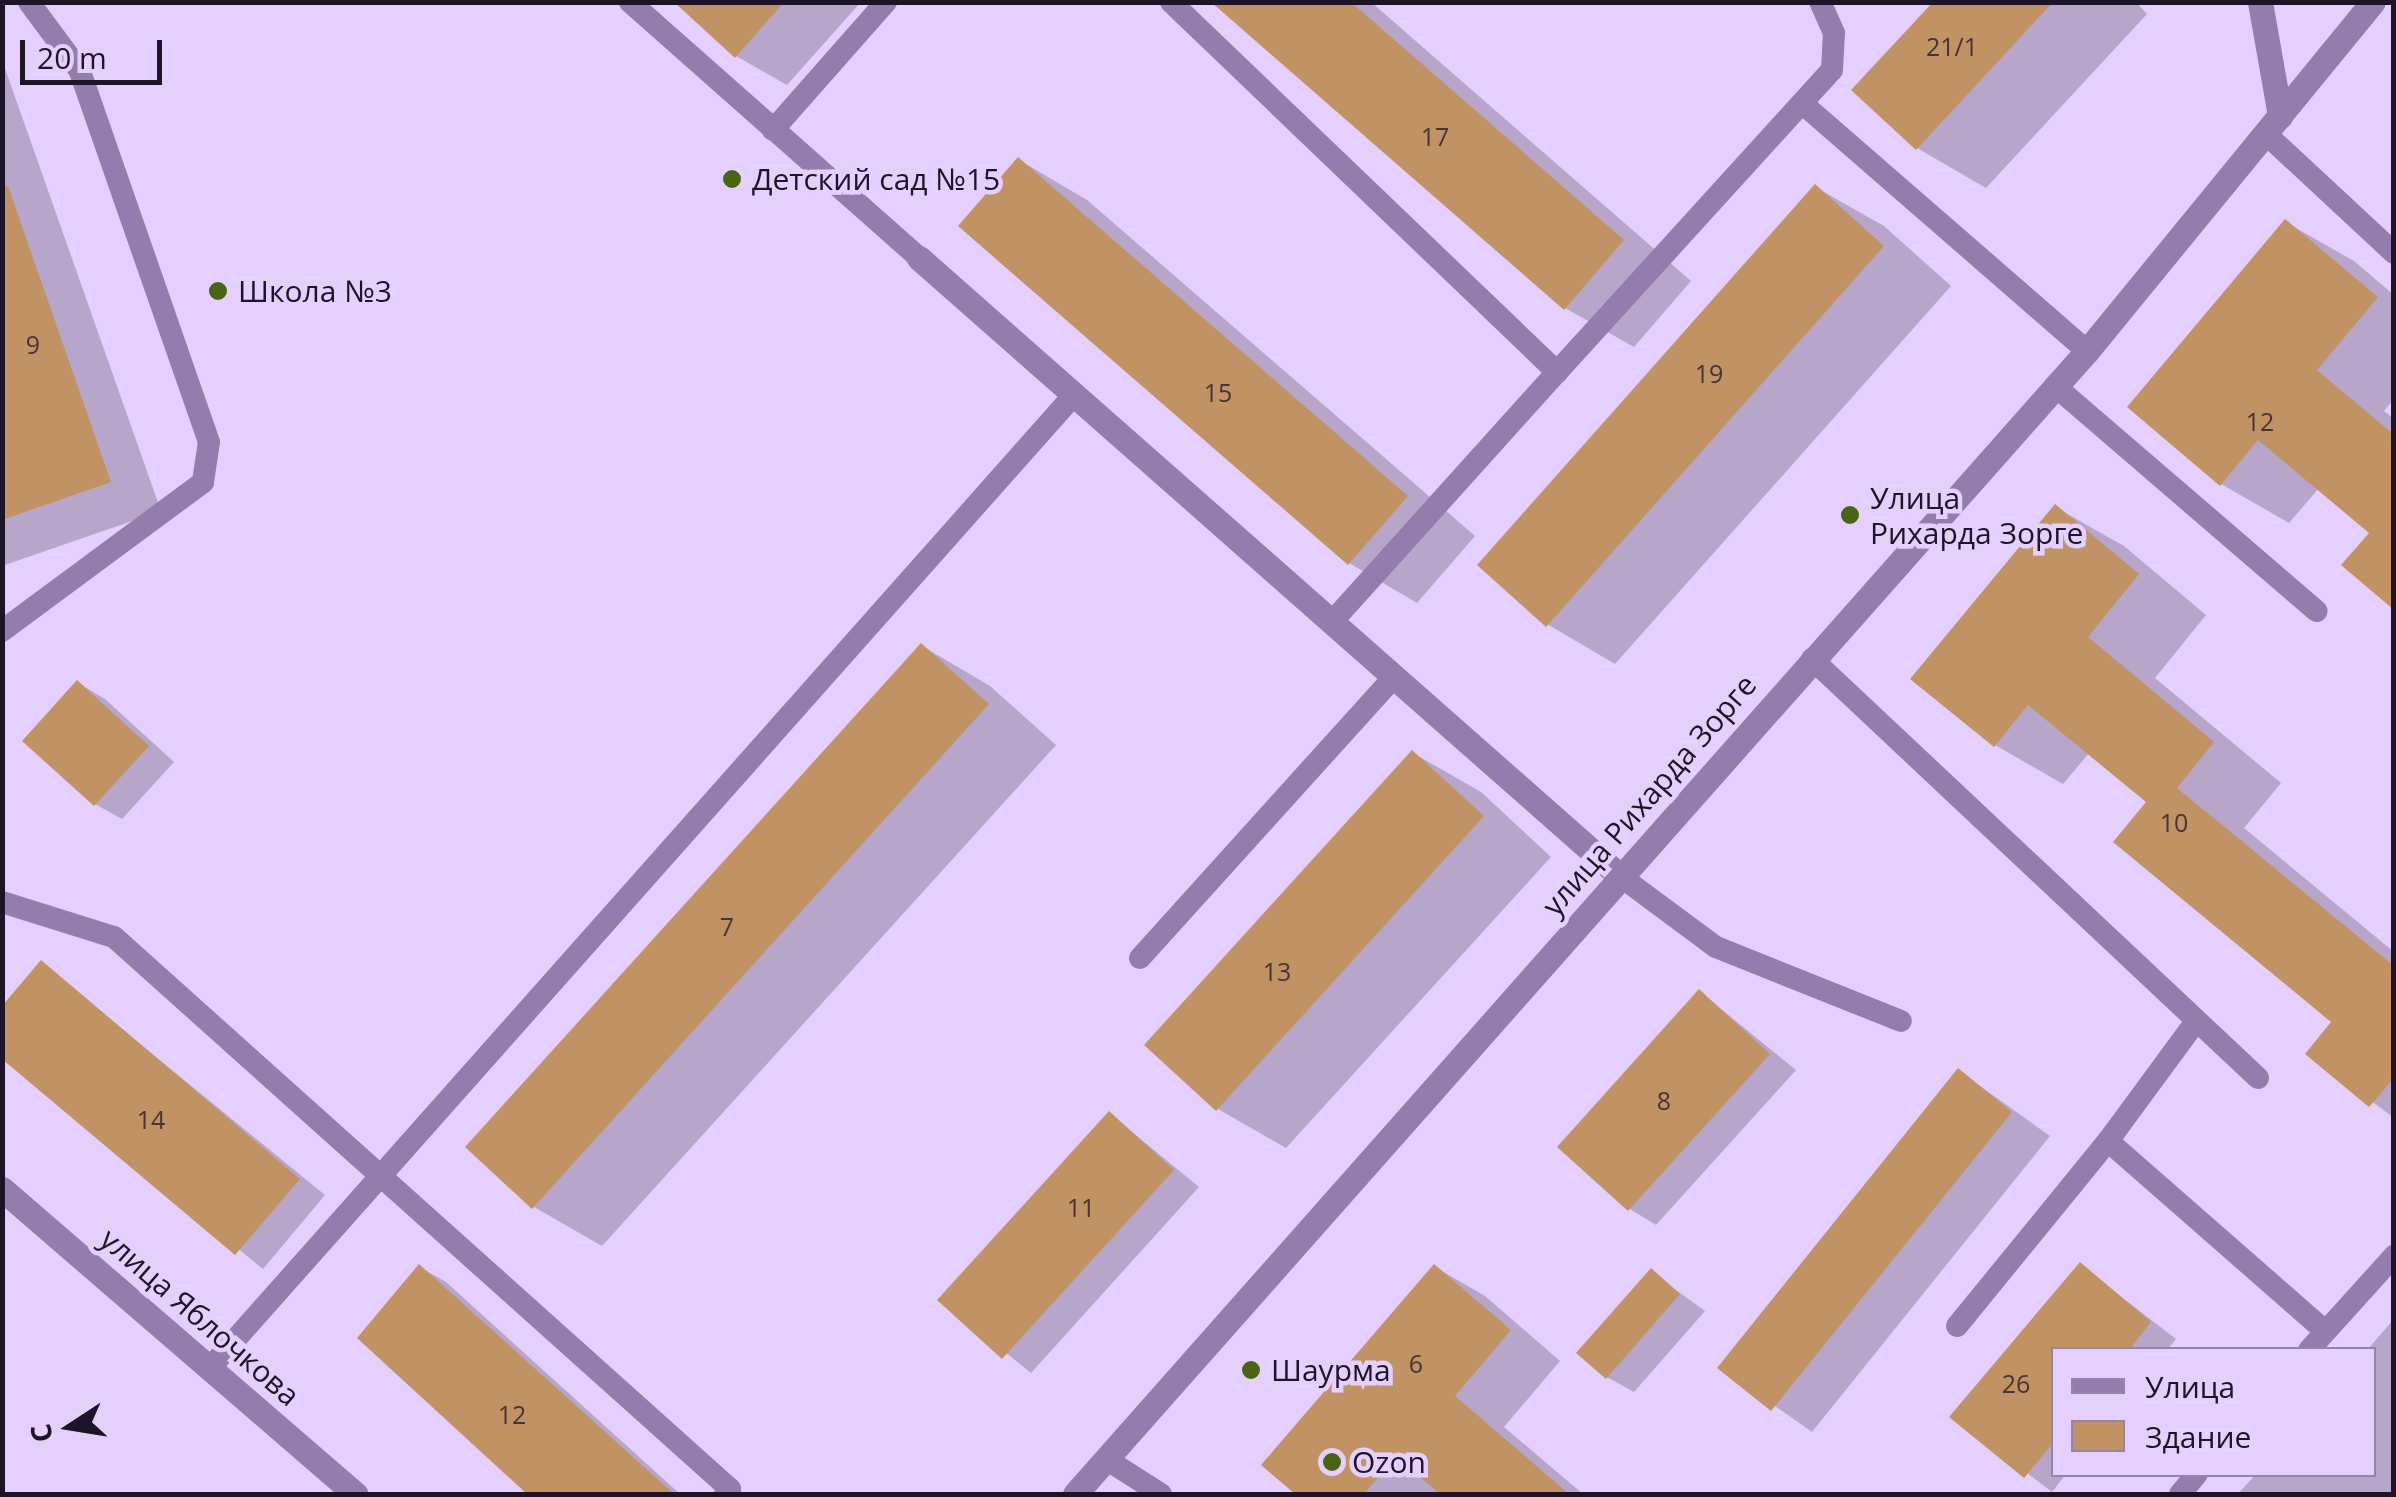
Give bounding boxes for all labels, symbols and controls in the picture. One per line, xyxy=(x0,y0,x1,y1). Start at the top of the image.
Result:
scale bar xyxy=(25,20,168,82)
house number: 21/1 xyxy=(1926,31,1978,61)
text: 20 m xyxy=(37,37,107,78)
house number: 17 xyxy=(1421,121,1449,151)
place label: Детский сад №15 xyxy=(752,161,1000,197)
marker: Детский сад №15 xyxy=(721,168,743,190)
place label: Школа №3 xyxy=(238,273,392,309)
marker: Школа №3 xyxy=(207,280,229,302)
house number: 9 xyxy=(26,329,40,359)
house number: 19 xyxy=(1695,358,1723,388)
house number: 15 xyxy=(1204,377,1232,407)
house number: 12 xyxy=(2246,406,2274,436)
place label: Улица Рихарда Зорге xyxy=(1870,480,2083,550)
marker: Улица Рихарда Зорге xyxy=(1839,504,1861,526)
street label: улица Рихарда Зорге xyxy=(1534,667,1764,923)
house number: 10 xyxy=(2160,807,2188,837)
house number: 7 xyxy=(720,911,734,941)
house number: 13 xyxy=(1263,956,1291,986)
house number: 8 xyxy=(1657,1085,1671,1115)
house number: 14 xyxy=(137,1104,165,1134)
house number: 11 xyxy=(1067,1192,1095,1222)
street label: улица Яблочкова xyxy=(93,1221,307,1413)
legend xyxy=(2051,1347,2376,1477)
house number: 6 xyxy=(1409,1348,1423,1378)
place label: Шаурма xyxy=(1271,1352,1391,1388)
marker: Шаурма xyxy=(1240,1359,1262,1381)
text: Улица xyxy=(2145,1366,2235,1407)
house number: 26 xyxy=(2002,1368,2030,1398)
north arrow xyxy=(20,1377,120,1477)
house number: 12 xyxy=(498,1399,526,1429)
text: Здание xyxy=(2145,1416,2251,1457)
text: С xyxy=(20,1421,61,1446)
place label: Ozon xyxy=(1352,1444,1426,1480)
marker: Ozon xyxy=(1321,1451,1343,1473)

